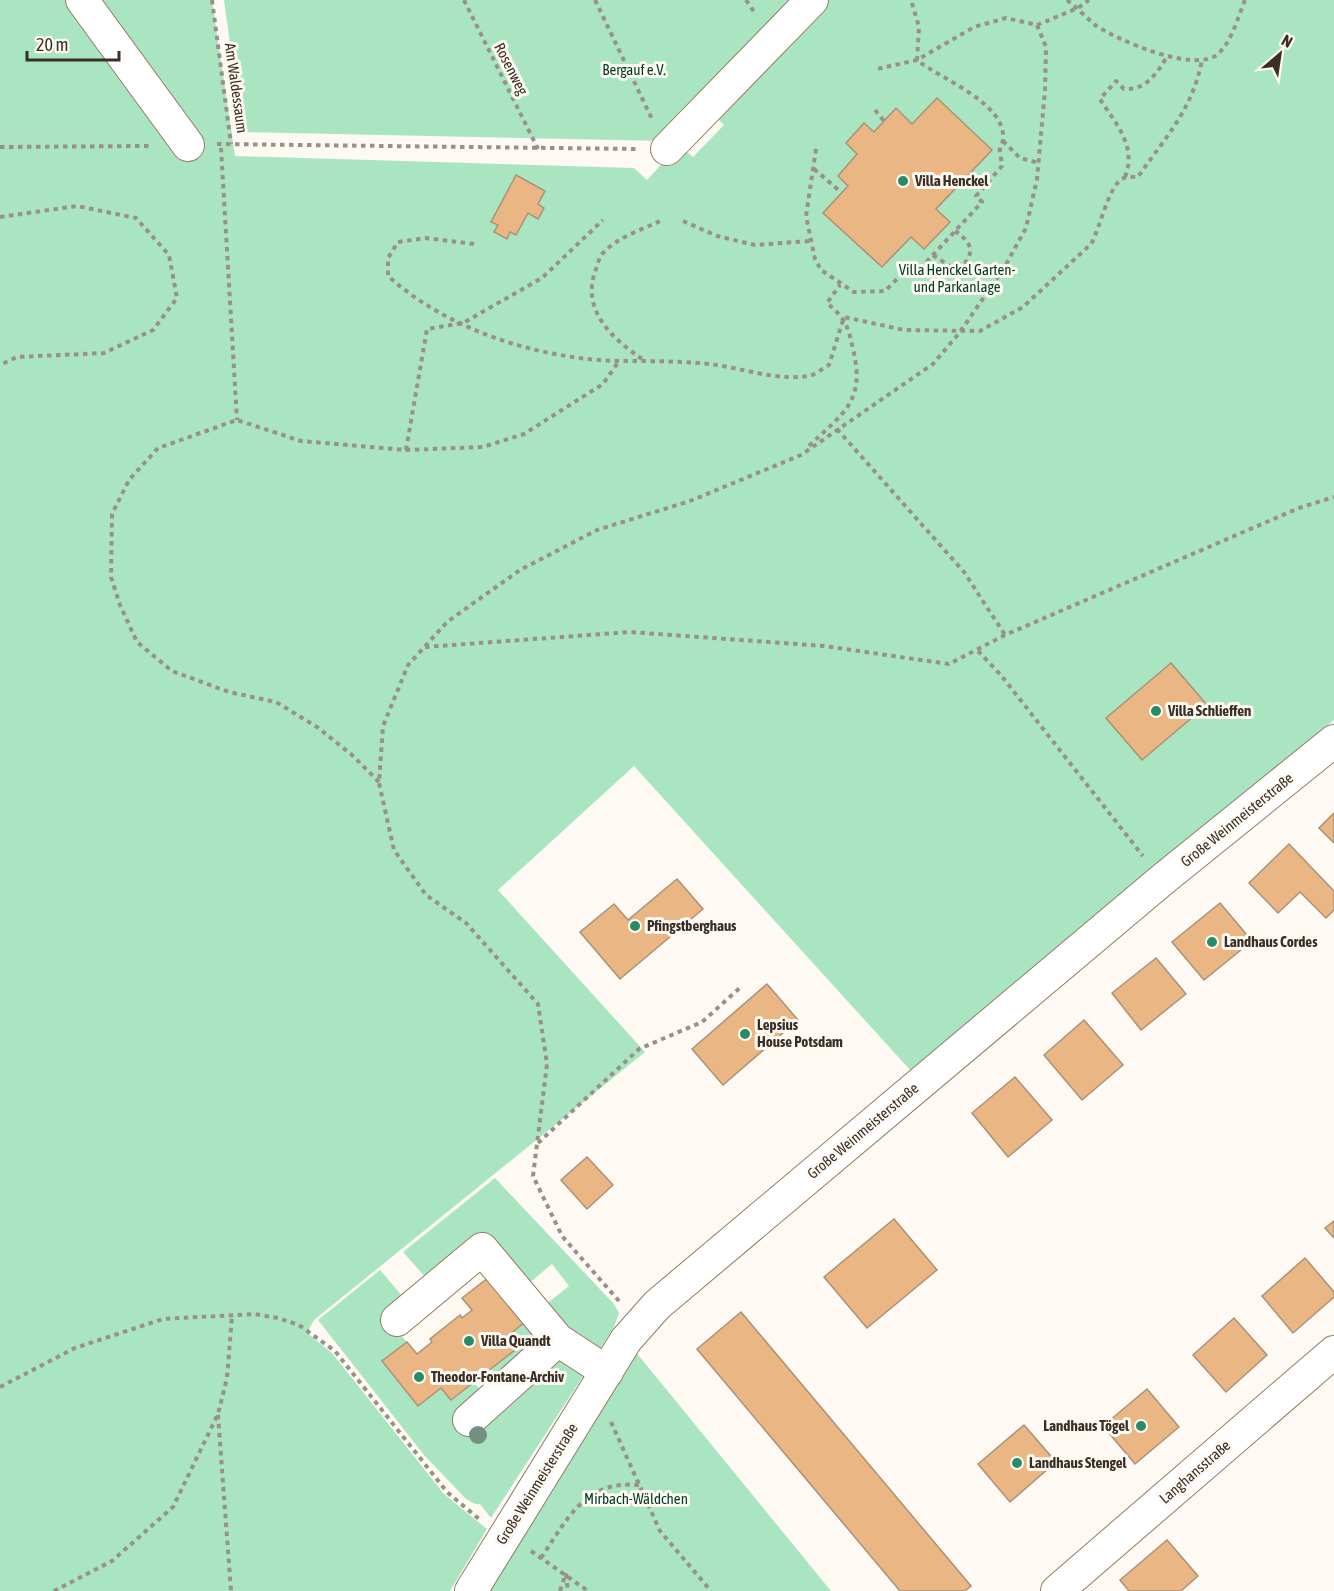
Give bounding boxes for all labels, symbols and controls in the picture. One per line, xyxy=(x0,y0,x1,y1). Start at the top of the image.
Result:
scale bar xyxy=(27,24,118,62)
north arrow xyxy=(1250,24,1310,84)
text: N xyxy=(1279,31,1296,51)
text: 20 m xyxy=(36,34,68,55)
street label: Rosenweg xyxy=(491,40,532,98)
street label: Am Waldessaum xyxy=(222,42,251,134)
park label: Bergauf e.V. xyxy=(602,61,666,78)
place label: Villa Henckel xyxy=(914,172,989,189)
marker: Villa Henckel xyxy=(896,174,910,188)
park label: Villa Henckel Garten- und Parkanlage xyxy=(899,261,1015,295)
place label: Villa Schlieffen xyxy=(1167,702,1251,719)
marker: Villa Schlieffen xyxy=(1149,704,1163,718)
street label: Große Weinmeisterstraße xyxy=(1177,769,1296,870)
place label: Pfingstberghaus xyxy=(647,917,737,934)
marker: Pfingstberghaus xyxy=(628,919,642,933)
place label: Landhaus Cordes xyxy=(1224,933,1318,950)
marker: Landhaus Cordes xyxy=(1205,935,1219,949)
place label: Lepsius House Potsdam xyxy=(757,1016,843,1050)
marker: Lepsius House Potsdam xyxy=(738,1027,752,1041)
street label: Große Weinmeisterstraße xyxy=(804,1079,922,1182)
place label: Villa Quandt xyxy=(480,1332,551,1349)
marker: Villa Quandt xyxy=(462,1334,476,1348)
place label: Theodor-Fontane-Archiv xyxy=(431,1368,565,1385)
marker: Theodor-Fontane-Archiv xyxy=(412,1370,426,1384)
place label: Landhaus Tögel xyxy=(1043,1417,1130,1434)
marker: Landhaus Tögel xyxy=(1134,1419,1148,1433)
street label: Große Weinmeisterstraße xyxy=(492,1420,581,1547)
street label: Langhansstraße xyxy=(1156,1436,1234,1507)
place label: Landhaus Stengel xyxy=(1029,1454,1128,1471)
marker: Landhaus Stengel xyxy=(1010,1456,1024,1470)
park label: Mirbach-Wäldchen xyxy=(584,1490,688,1507)

